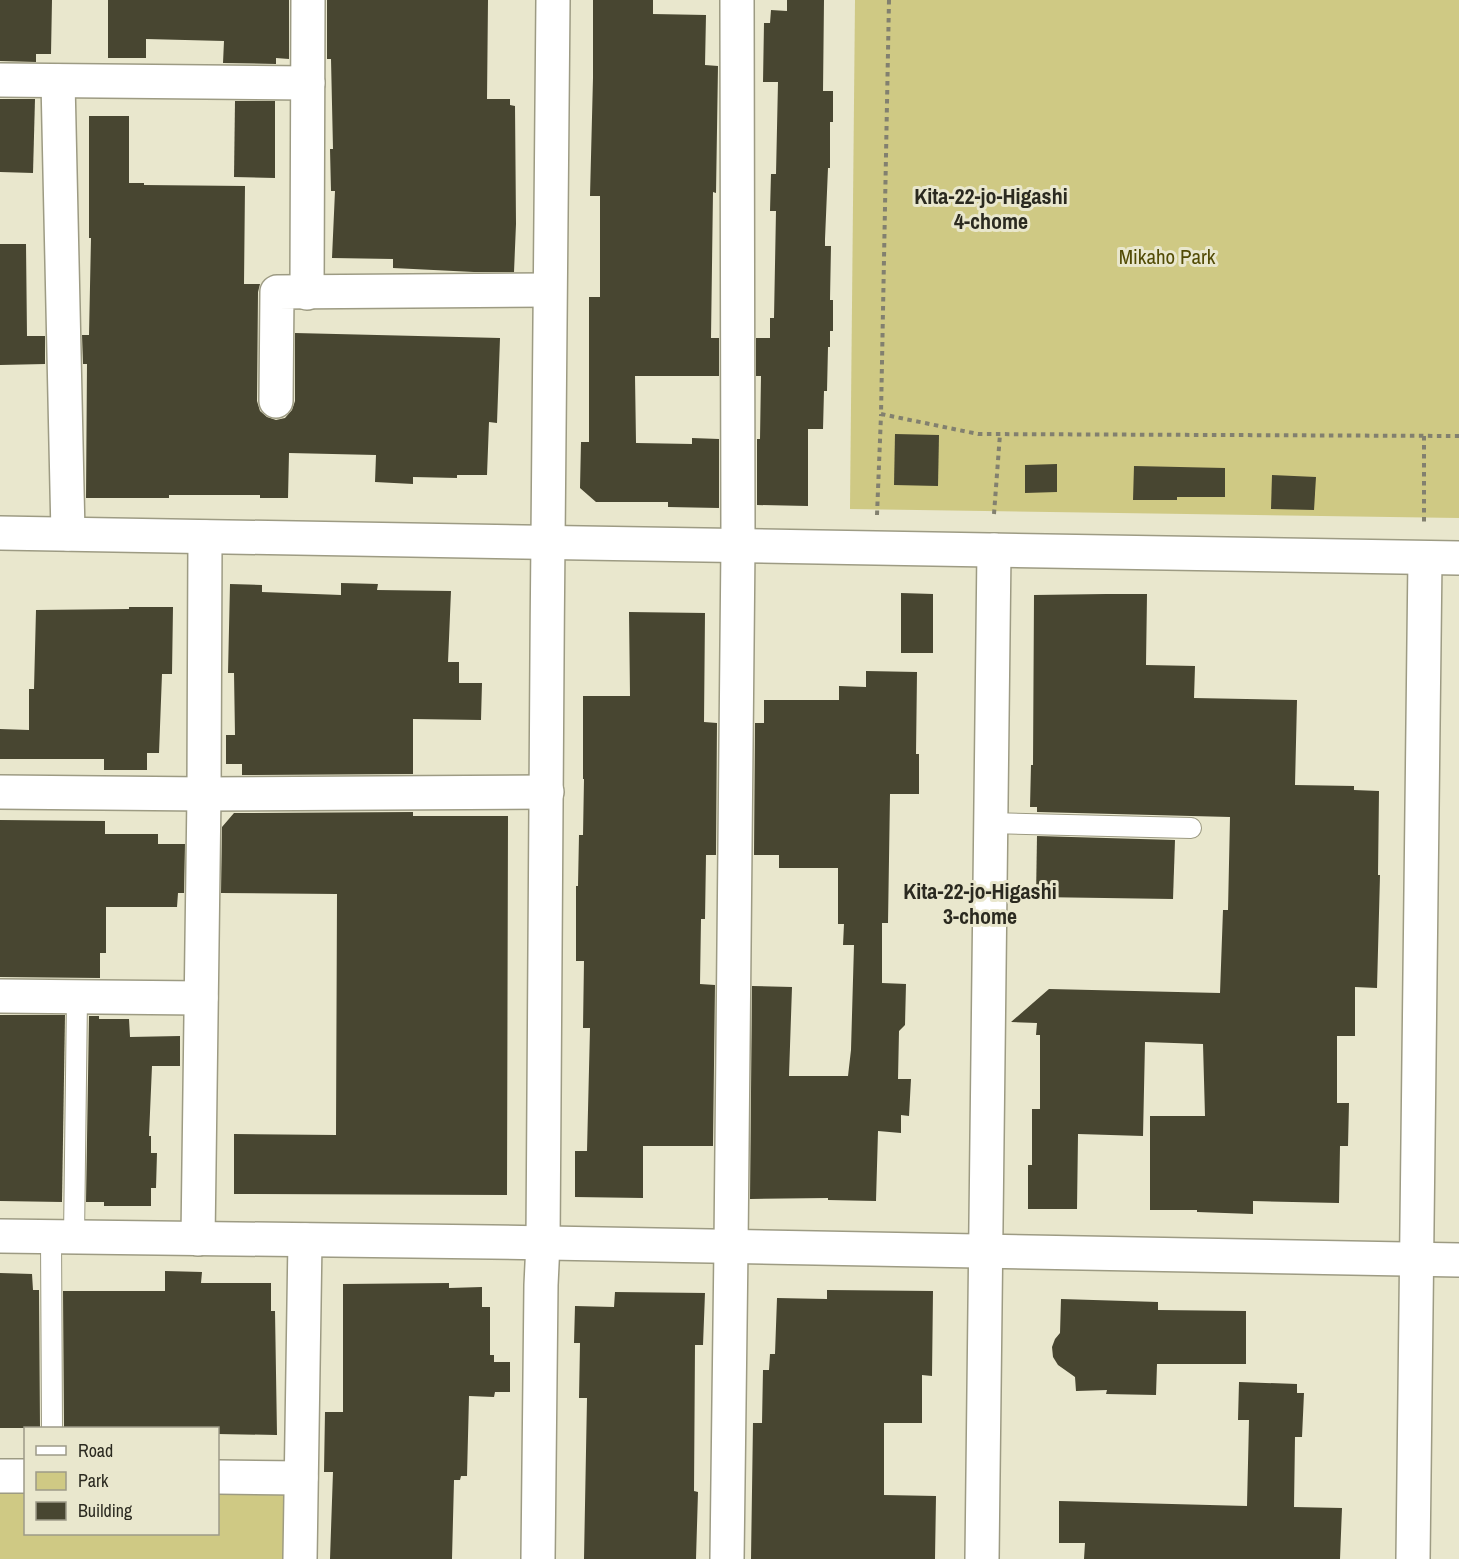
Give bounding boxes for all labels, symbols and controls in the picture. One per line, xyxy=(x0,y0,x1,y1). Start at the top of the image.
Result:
district label: Kita-22-jo-Higashi 4-chome xyxy=(914,181,1068,236)
park label: Mikaho Park xyxy=(1119,242,1216,271)
district label: Kita-22-jo-Higashi 3-chome xyxy=(903,876,1057,931)
legend xyxy=(24,1427,219,1535)
text: Road xyxy=(78,1438,113,1463)
text: Park xyxy=(78,1468,109,1493)
text: Building xyxy=(78,1498,133,1523)

